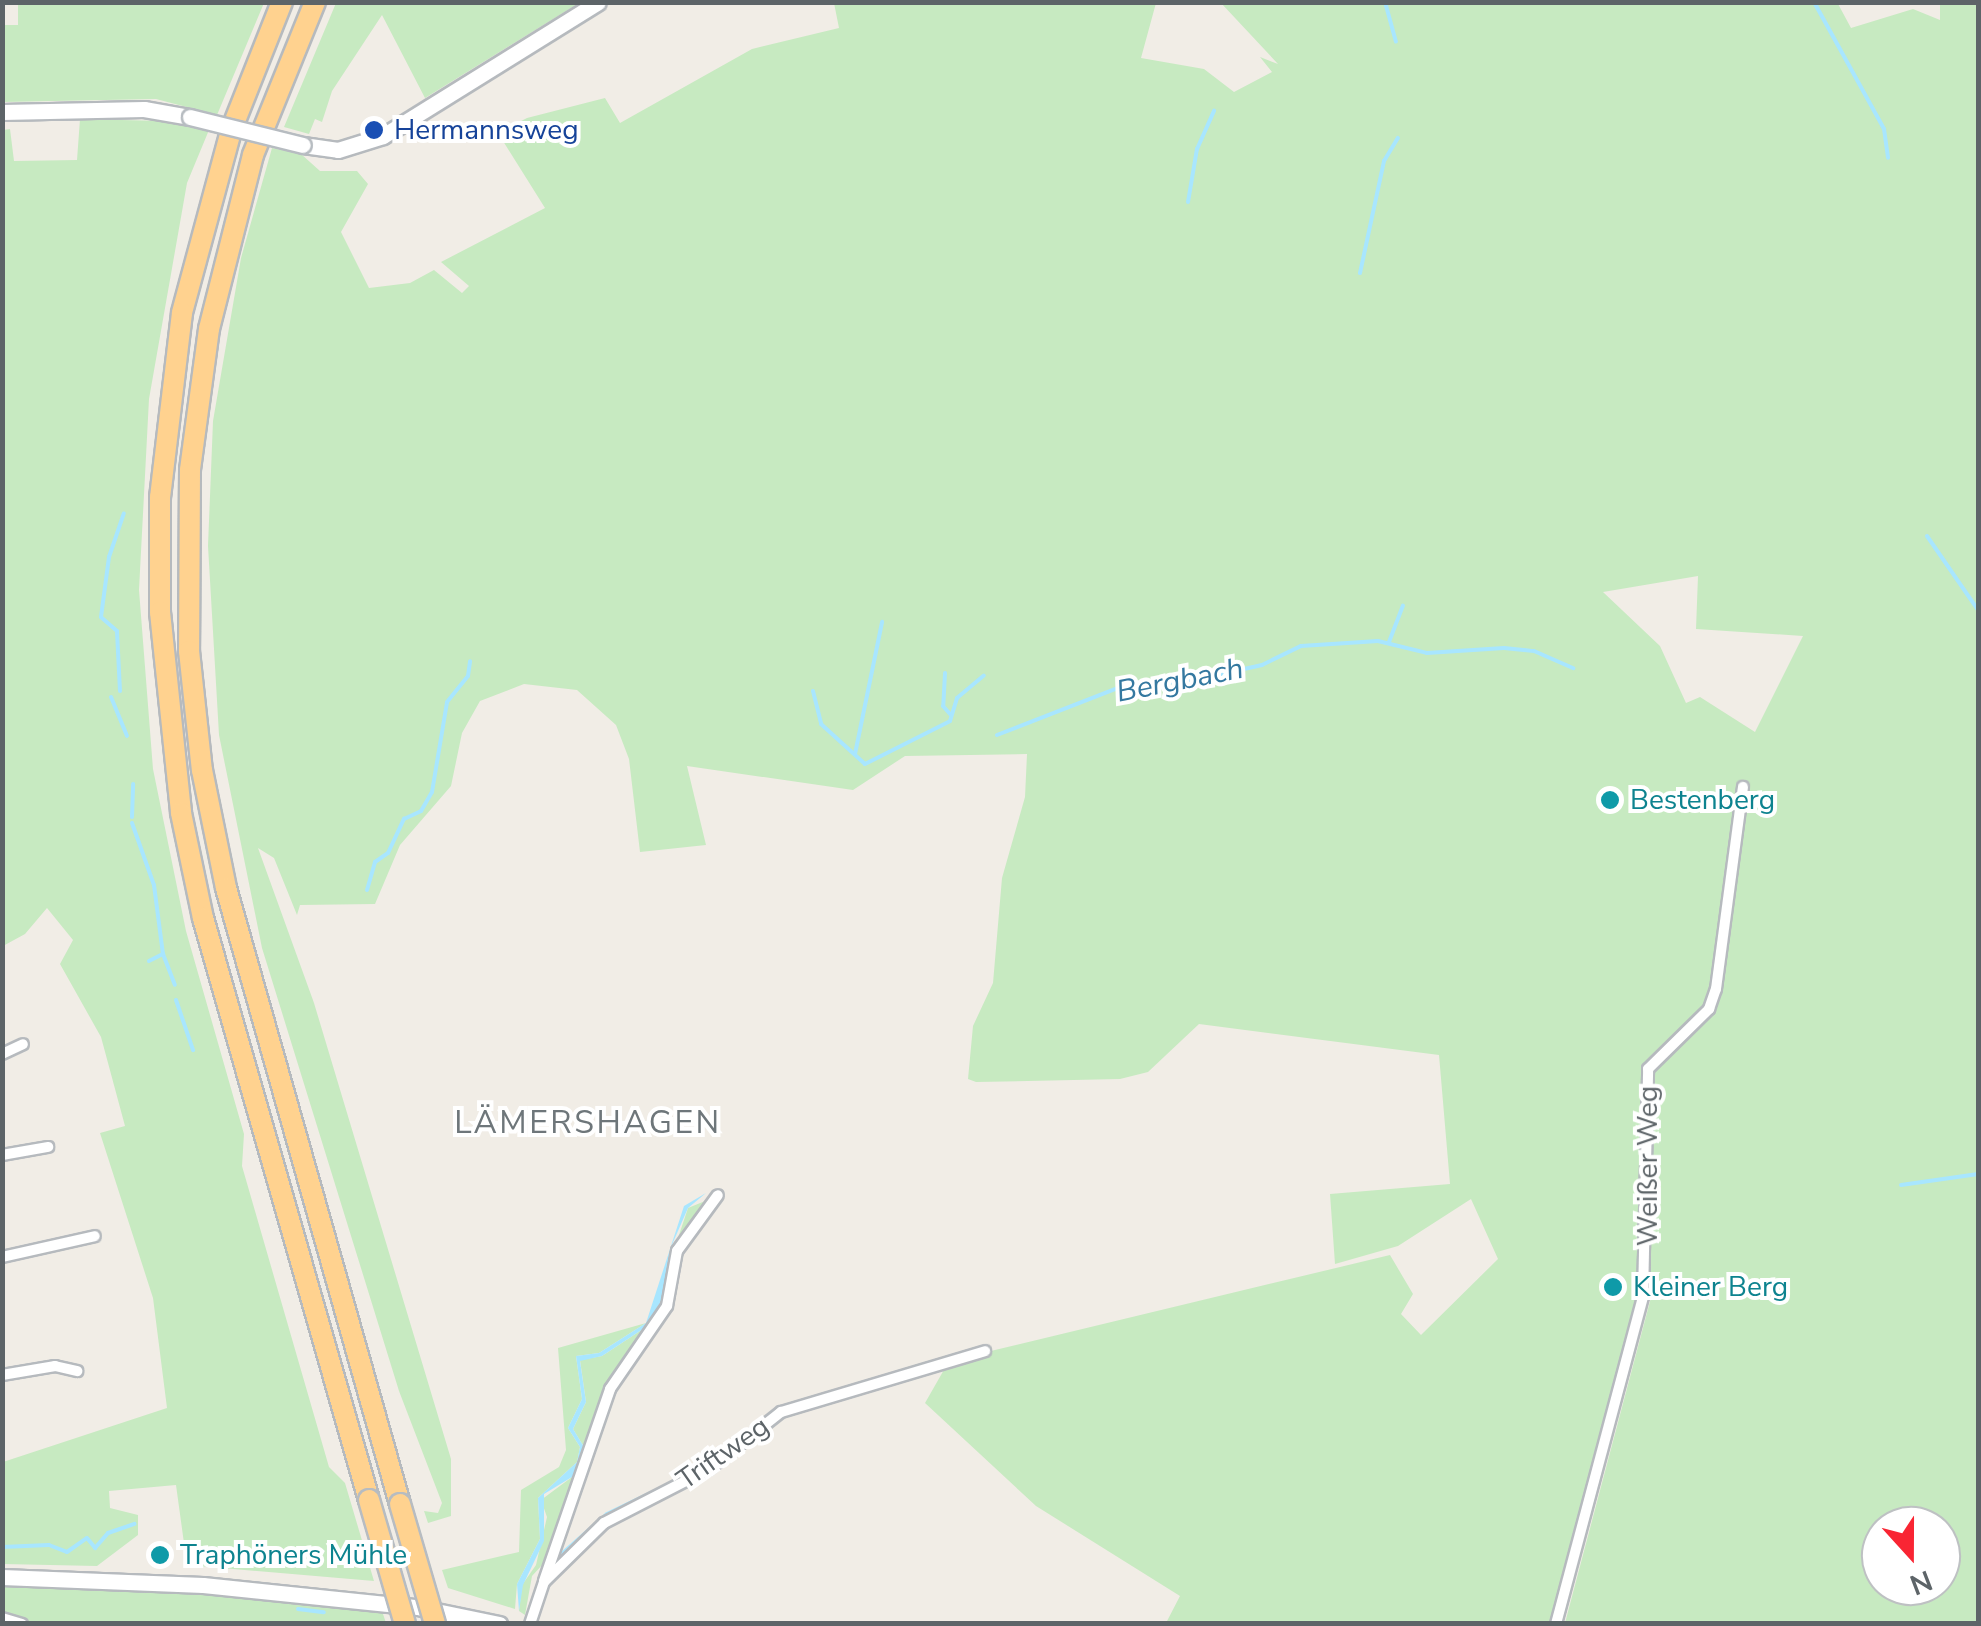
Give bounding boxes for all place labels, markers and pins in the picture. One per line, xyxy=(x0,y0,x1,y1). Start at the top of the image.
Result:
place label: Hermannsweg xyxy=(394,113,579,147)
marker: Hermannsweg xyxy=(363,119,385,141)
place label: Bestenberg xyxy=(1630,783,1775,817)
marker: Bestenberg xyxy=(1599,789,1621,811)
place label: Kleiner Berg xyxy=(1633,1270,1788,1304)
marker: Kleiner Berg xyxy=(1602,1276,1624,1298)
place label: Traphöners Mühle xyxy=(180,1538,407,1572)
marker: Traphöners Mühle xyxy=(149,1544,171,1566)

